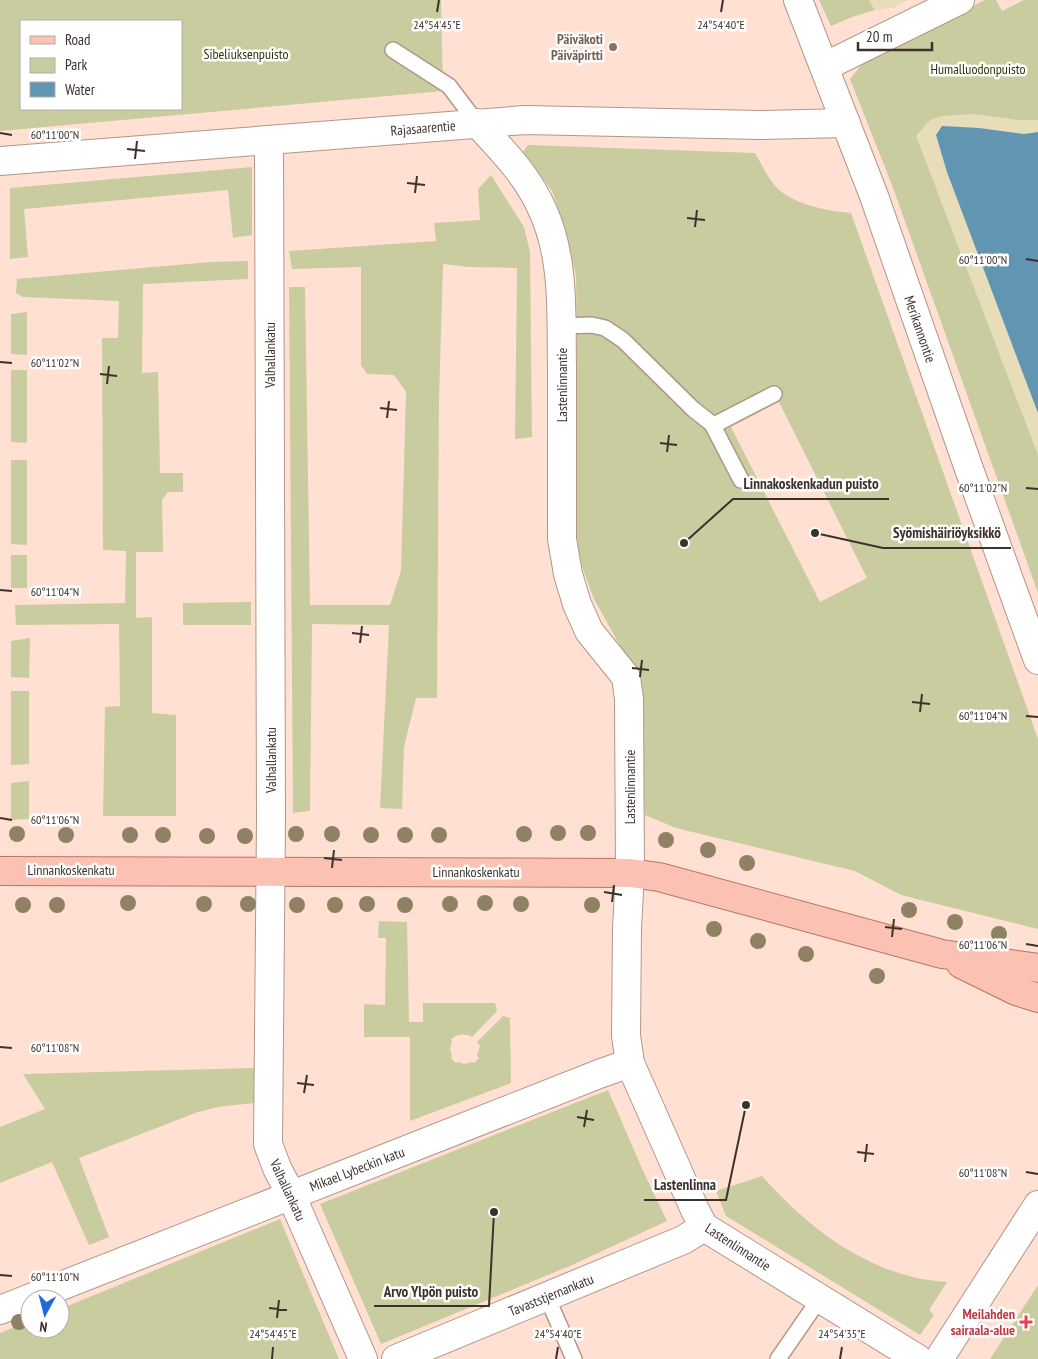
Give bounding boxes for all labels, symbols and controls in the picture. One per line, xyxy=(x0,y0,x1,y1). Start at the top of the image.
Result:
text: 24°54'45"E xyxy=(413,17,461,32)
text: 24°54'40"E xyxy=(697,17,745,32)
legend xyxy=(20,20,182,110)
scale bar xyxy=(858,20,932,52)
text: 20 m xyxy=(866,27,892,46)
text: Road xyxy=(65,30,91,49)
place label: Päiväkoti Päiväpirtti xyxy=(551,30,603,64)
marker: Päiväkoti Päiväpirtti xyxy=(607,41,619,53)
park label: Sibeliuksenpuisto xyxy=(203,45,289,63)
text: Park xyxy=(65,55,87,74)
park label: Humalluodonpuisto xyxy=(931,60,1025,78)
text: Water xyxy=(65,80,96,99)
street label: Rajasaarentie xyxy=(390,116,457,140)
text: 60°11'00"N xyxy=(31,127,79,142)
text: 60°11'00"N xyxy=(959,252,1007,267)
street label: Merikannontie xyxy=(900,293,940,365)
street label: Valhallankatu xyxy=(261,322,279,389)
street label: Lastenlinnantie xyxy=(553,347,571,422)
text: 60°11'02"N xyxy=(31,355,79,370)
callout: Linnakoskenkadun puisto xyxy=(733,469,889,499)
text: Linnakoskenkadun puisto xyxy=(743,474,879,493)
text: 60°11'02"N xyxy=(959,480,1007,495)
callout: Syömishäiriöyksikkö xyxy=(883,518,1011,548)
text: Syömishäiriöyksikkö xyxy=(893,523,1001,542)
text: 60°11'04"N xyxy=(31,584,79,599)
text: 60°11'04"N xyxy=(959,708,1007,723)
street label: Valhallankatu xyxy=(262,727,280,794)
street label: Lastenlinnantie xyxy=(621,749,639,824)
text: 60°11'06"N xyxy=(31,812,79,827)
street label: Linnankoskenkatu xyxy=(27,861,115,879)
street label: Linnankoskenkatu xyxy=(432,863,520,881)
text: 60°11'06"N xyxy=(959,937,1007,952)
text: 60°11'08"N xyxy=(31,1040,79,1055)
street label: Mikael Lybeckin katu xyxy=(307,1143,407,1195)
street label: Valhallankatu xyxy=(266,1155,310,1224)
text: 60°11'08"N xyxy=(959,1165,1007,1180)
callout: Lastenlinna xyxy=(644,1170,726,1200)
text: Lastenlinna xyxy=(654,1175,716,1194)
street label: Lastenlinnantie xyxy=(702,1219,774,1275)
text: 60°11'10"N xyxy=(31,1269,79,1284)
street label: Tavaststjernankatu xyxy=(506,1270,596,1320)
callout: Arvo Ylpön puisto xyxy=(374,1276,489,1306)
text: Arvo Ylpön puisto xyxy=(383,1282,479,1301)
north arrow xyxy=(20,1289,70,1339)
place label: Meilahden sairaala-alue xyxy=(951,1305,1015,1339)
marker: Meilahden sairaala-alue xyxy=(1019,1315,1033,1329)
text: N xyxy=(39,1318,48,1336)
text: 24°54'45"E xyxy=(249,1326,297,1341)
text: 24°54'40"E xyxy=(534,1326,582,1341)
text: 24°54'35"E xyxy=(818,1326,866,1341)

